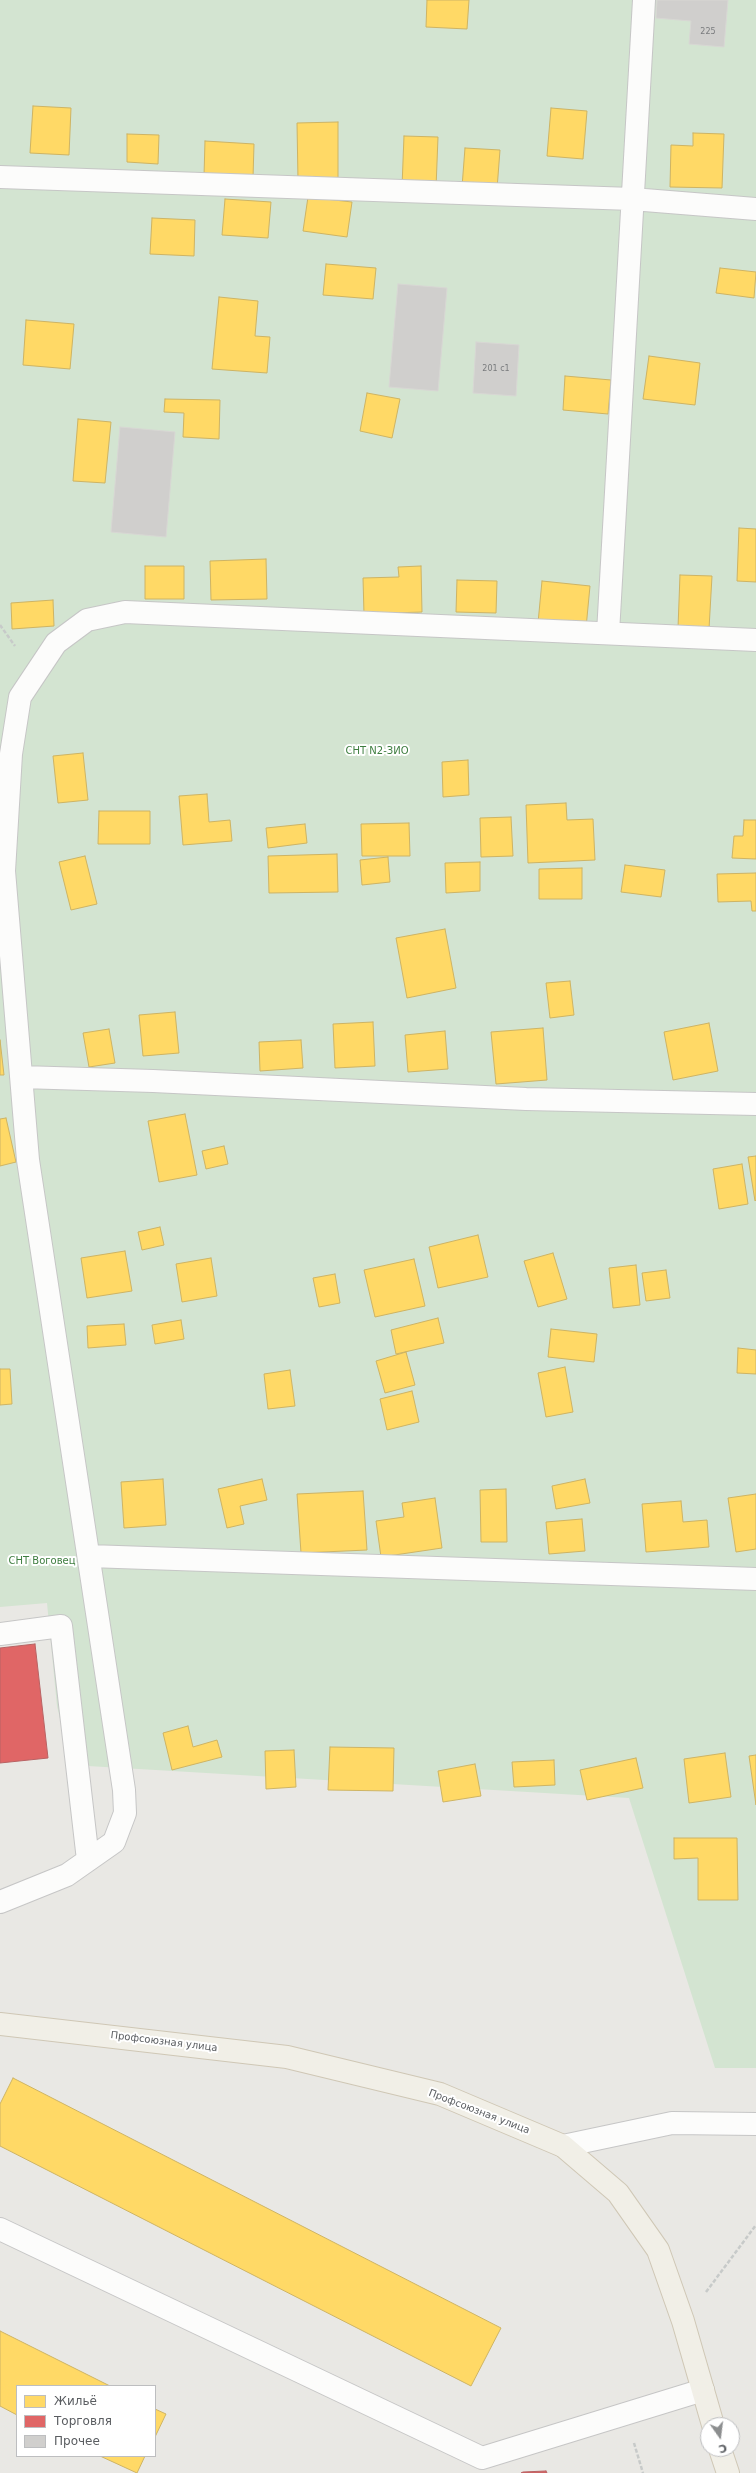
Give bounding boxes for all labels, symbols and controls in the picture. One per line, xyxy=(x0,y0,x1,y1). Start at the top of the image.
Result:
house number: 225 xyxy=(700,27,716,37)
house number: 201 с1 xyxy=(482,364,510,374)
park label: СНТ N2-ЗИО xyxy=(345,745,409,757)
park label: СНТ Воговец xyxy=(9,1555,75,1567)
street label: Профсоюзная улица xyxy=(110,2029,218,2055)
street label: Профсоюзная улица xyxy=(427,2087,531,2137)
legend xyxy=(16,2385,156,2457)
text: Жильё xyxy=(54,2394,97,2408)
text: Торговля xyxy=(54,2414,112,2428)
north arrow xyxy=(700,2417,740,2457)
text: Прочее xyxy=(54,2434,100,2448)
text: С xyxy=(717,2441,728,2455)

